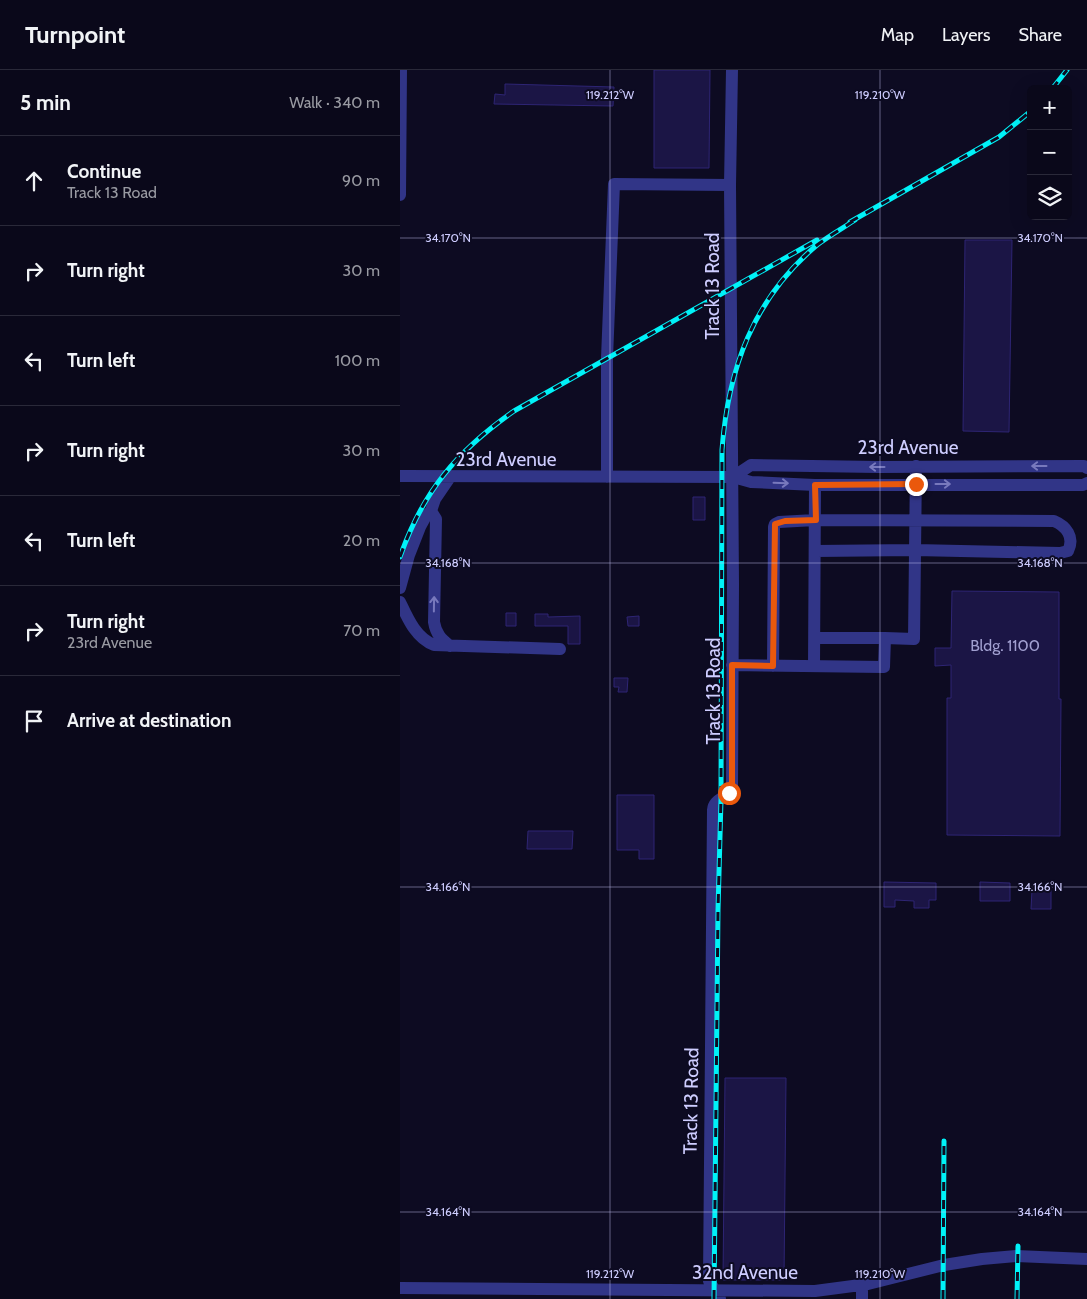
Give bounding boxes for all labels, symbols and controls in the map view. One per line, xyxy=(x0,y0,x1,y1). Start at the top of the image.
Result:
text: Turnpoint xyxy=(25,20,125,49)
text: Map xyxy=(881,24,914,46)
text: Layers xyxy=(942,24,991,46)
text: Share xyxy=(1019,24,1062,46)
map controls xyxy=(1027,85,1072,220)
button: + xyxy=(1027,85,1072,130)
text: 119.212°W xyxy=(586,87,635,102)
text: 119.210°W xyxy=(855,87,906,102)
text: 5 min xyxy=(20,90,71,115)
text: Walk · 340 m xyxy=(289,93,380,112)
button: − xyxy=(1027,130,1072,175)
text: Continue xyxy=(67,160,141,183)
icon: ahead xyxy=(20,167,48,195)
text: 90 m xyxy=(342,171,380,190)
button: layers xyxy=(1027,175,1072,220)
text: Track 13 Road xyxy=(67,183,157,202)
text: 34.170°N xyxy=(425,230,471,245)
text: 34.170°N xyxy=(1017,230,1063,245)
street label: Track 13 Road xyxy=(701,233,724,339)
icon: right xyxy=(20,257,48,285)
text: Turn right xyxy=(67,259,145,282)
text: 30 m xyxy=(343,261,380,280)
icon: left xyxy=(20,347,48,375)
text: Turn left xyxy=(67,349,135,372)
text: 100 m xyxy=(335,351,380,370)
street label: 23rd Avenue xyxy=(857,436,959,459)
icon: right xyxy=(20,437,48,465)
text: Turn right xyxy=(67,439,145,462)
text: 30 m xyxy=(343,441,380,460)
street label: 23rd Avenue xyxy=(455,448,557,471)
one-way arrow xyxy=(1031,461,1048,471)
one-way arrow xyxy=(869,462,885,472)
route end xyxy=(905,473,928,496)
one-way arrow xyxy=(772,479,788,488)
one-way arrow xyxy=(934,479,951,489)
icon: left xyxy=(20,527,48,555)
text: Turn left xyxy=(67,529,135,552)
text: 20 m xyxy=(343,531,380,550)
text: 34.168°N xyxy=(425,555,471,570)
text: 34.168°N xyxy=(1017,555,1063,570)
one-way arrow xyxy=(429,596,439,612)
text: Turn right xyxy=(67,610,145,633)
icon: right xyxy=(20,617,48,645)
text: 70 m xyxy=(343,621,380,640)
text: 23rd Avenue xyxy=(67,633,152,652)
house number: Bldg. 1100 xyxy=(970,636,1040,655)
street label: Track 13 Road xyxy=(702,638,725,744)
icon: arrive xyxy=(20,707,48,735)
text: Arrive at destination xyxy=(67,709,231,732)
route start xyxy=(718,782,741,805)
text: 34.166°N xyxy=(426,879,470,894)
text: 34.166°N xyxy=(1018,879,1062,894)
street label: Track 13 Road xyxy=(679,1047,703,1155)
text: 34.164°N xyxy=(425,1204,471,1219)
text: 34.164°N xyxy=(1017,1204,1063,1219)
street label: 32nd Avenue xyxy=(692,1261,798,1284)
text: 119.212°W xyxy=(586,1266,635,1281)
text: 119.210°W xyxy=(855,1266,906,1281)

